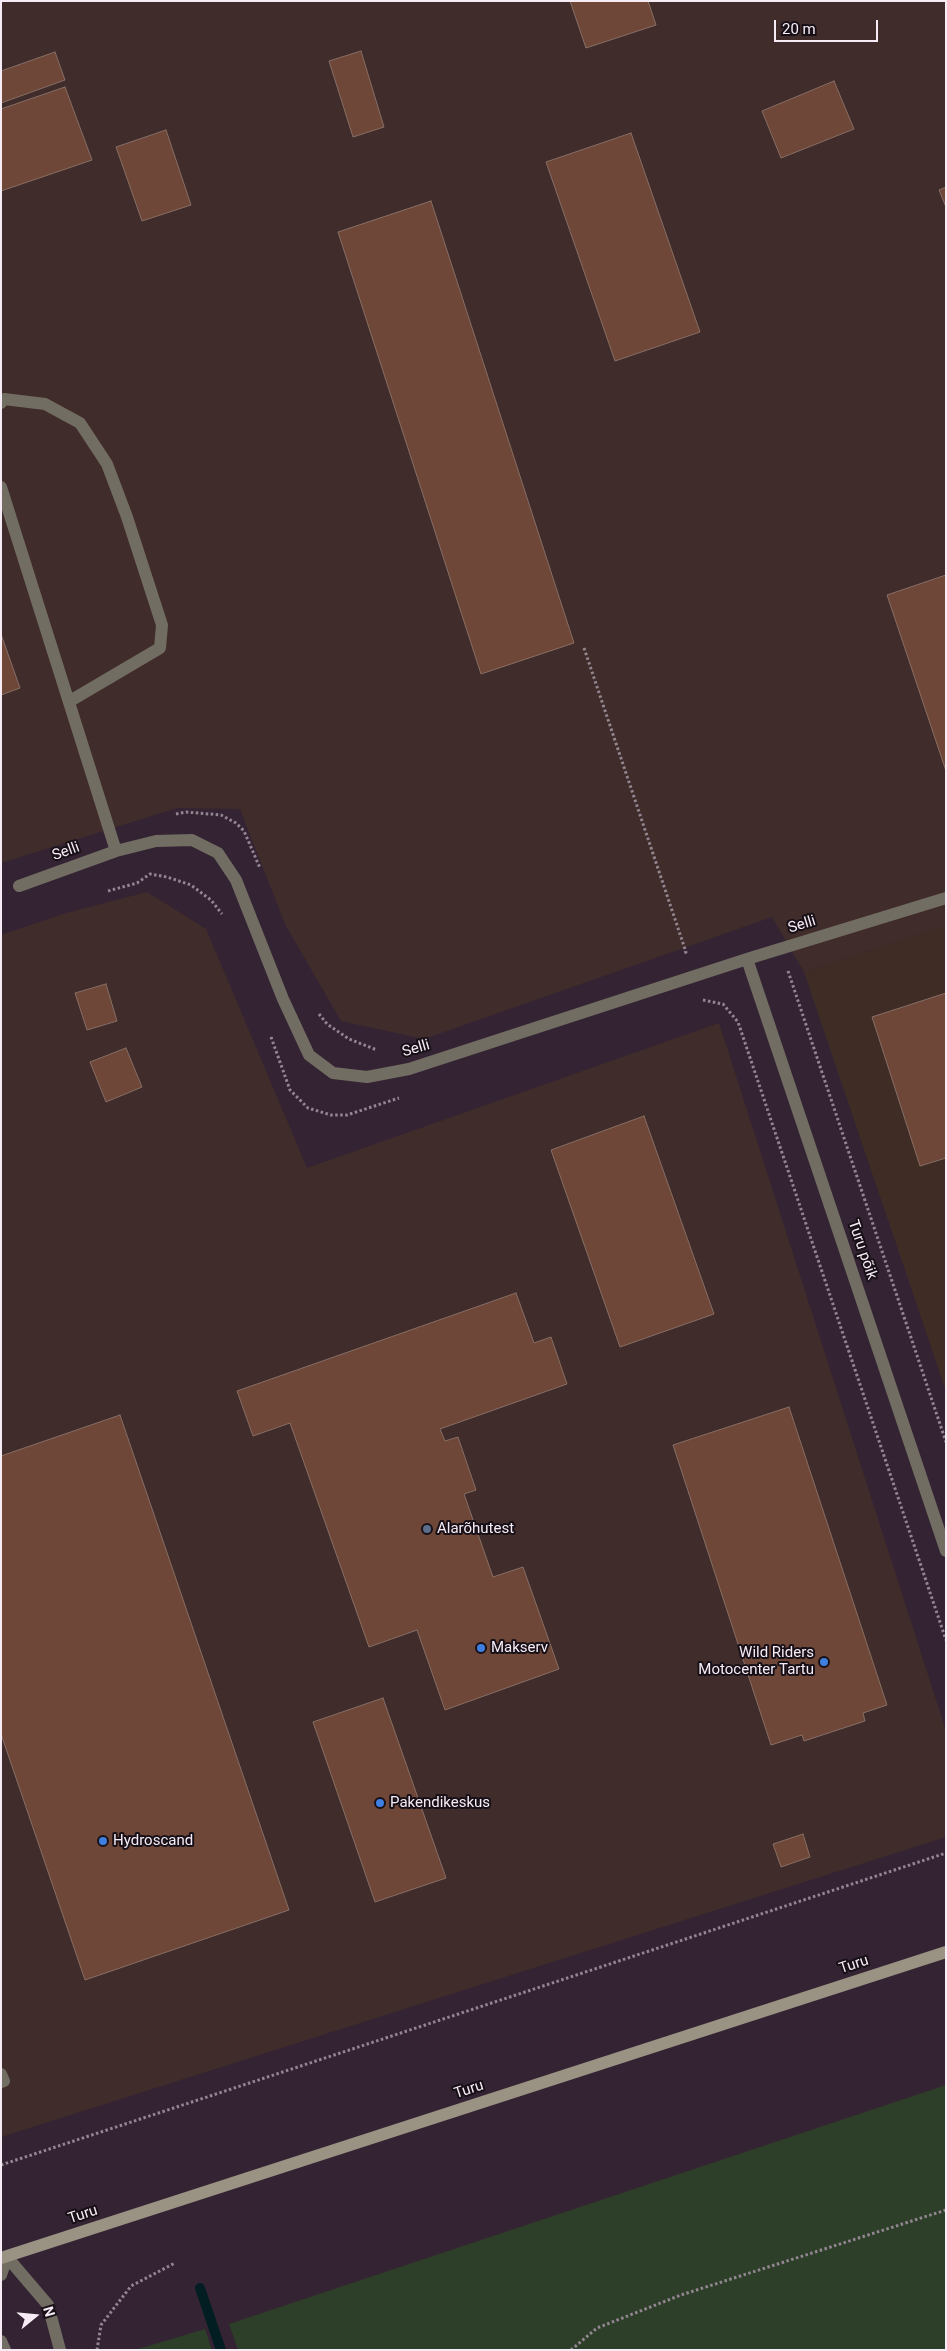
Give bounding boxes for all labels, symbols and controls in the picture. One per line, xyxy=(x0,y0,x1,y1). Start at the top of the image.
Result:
scale bar xyxy=(777,10,881,42)
text: 20 m xyxy=(782,20,816,38)
street label: Selli xyxy=(50,839,82,865)
street label: Selli xyxy=(786,912,818,938)
street label: Selli xyxy=(400,1037,432,1061)
street label: Turu põik xyxy=(843,1218,881,1282)
place label: Alarõhutest xyxy=(437,1520,514,1538)
marker: Alarõhutest xyxy=(421,1523,433,1535)
place label: Makserv xyxy=(491,1639,548,1657)
marker: Makserv xyxy=(475,1642,487,1654)
place label: Wild Riders Motocenter Tartu xyxy=(698,1644,814,1679)
marker: Wild Riders Motocenter Tartu xyxy=(818,1656,830,1668)
place label: Pakendikeskus xyxy=(390,1794,490,1812)
marker: Pakendikeskus xyxy=(374,1797,386,1809)
place label: Hydroscand xyxy=(113,1832,193,1850)
marker: Hydroscand xyxy=(97,1835,109,1847)
street label: Turu xyxy=(837,1952,871,1978)
street label: Turu xyxy=(452,2077,486,2103)
street label: Turu xyxy=(66,2202,100,2228)
north arrow xyxy=(10,2291,60,2341)
text: N xyxy=(40,2305,58,2319)

